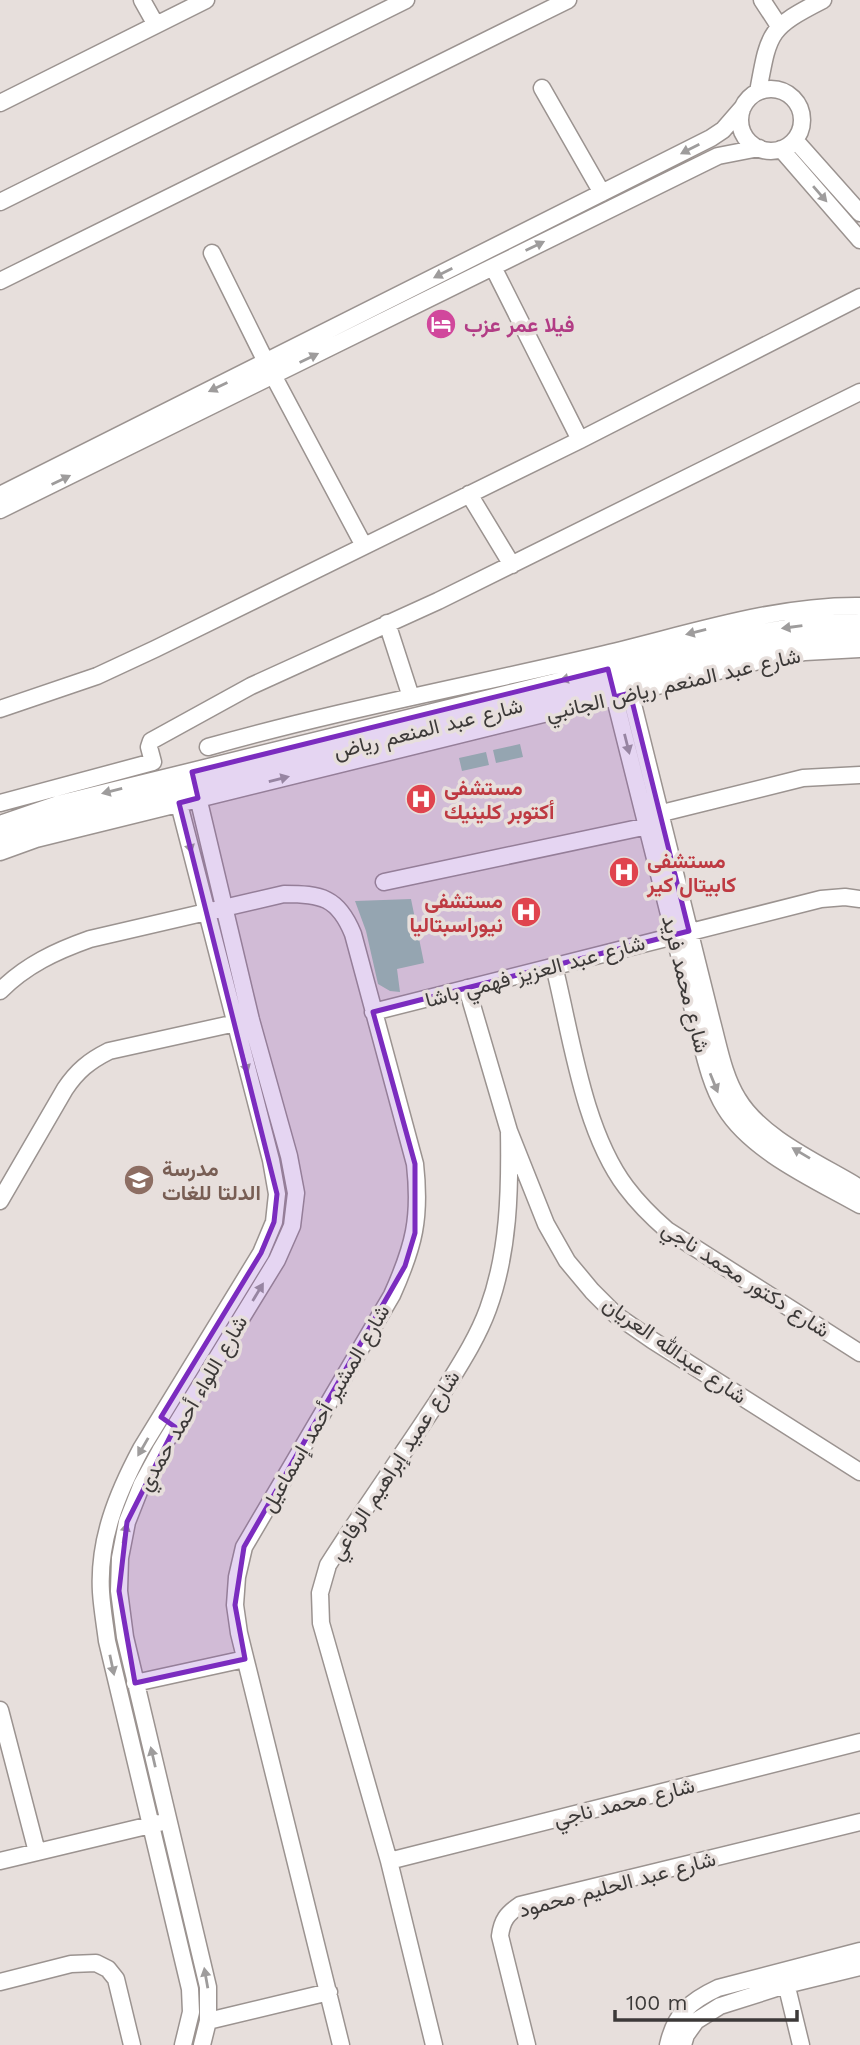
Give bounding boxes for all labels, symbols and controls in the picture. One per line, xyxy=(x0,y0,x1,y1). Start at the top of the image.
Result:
one-way arrow xyxy=(680,144,700,155)
one-way arrow xyxy=(812,186,827,203)
one-way arrow xyxy=(525,241,545,252)
one-way arrow xyxy=(433,268,453,279)
hotel icon: فيلا عمر عزب xyxy=(424,307,458,341)
place label: فيلا عمر عزب xyxy=(464,312,574,338)
one-way arrow xyxy=(299,352,319,363)
one-way arrow xyxy=(208,381,228,392)
one-way arrow xyxy=(51,474,71,486)
one-way arrow xyxy=(781,621,803,632)
one-way arrow xyxy=(685,627,707,638)
street label: شارع عبد المنعم رياض الجانبي xyxy=(543,643,804,730)
one-way arrow xyxy=(559,673,581,684)
street label: شارع عبد المنعم رياض xyxy=(331,692,526,766)
one-way arrow xyxy=(622,733,633,755)
one-way arrow xyxy=(268,773,290,784)
place label: مستشفى أكتوبر كلينيك xyxy=(444,775,555,825)
hospital icon: مستشفى أكتوبر كلينيك xyxy=(404,782,438,816)
one-way arrow xyxy=(101,786,123,797)
one-way arrow xyxy=(184,832,195,854)
place label: مستشفى كابيتال كير xyxy=(646,848,736,898)
hospital icon: مستشفى كابيتال كير xyxy=(607,855,641,889)
place label: مستشفى نيوراسبتاليا xyxy=(409,888,503,938)
hospital icon: مستشفى نيوراسبتاليا xyxy=(509,895,543,929)
street label: شارع محمد فريد xyxy=(655,913,715,1056)
street label: شارع عبد العزيز فهمي باشا xyxy=(422,930,649,1017)
one-way arrow xyxy=(241,1053,251,1074)
one-way arrow xyxy=(708,1073,720,1093)
one-way arrow xyxy=(792,1147,811,1159)
place label: مدرسة الدلتا للغات xyxy=(162,1156,261,1205)
school or university icon: مدرسة الدلتا للغات xyxy=(122,1163,156,1197)
street label: شارع دكتور محمد ناجي xyxy=(655,1215,834,1347)
one-way arrow xyxy=(251,1282,264,1301)
street label: شارع عبدالله العريان xyxy=(597,1291,752,1411)
street label: شارع المشير أحمد إسماعيل xyxy=(255,1300,396,1517)
street label: شارع اللواء أحمد حمدي xyxy=(132,1311,257,1498)
street label: شارع عميد إبراهيم الرفاعي xyxy=(323,1366,469,1567)
one-way arrow xyxy=(137,1437,149,1456)
one-way arrow xyxy=(120,1522,131,1544)
one-way arrow xyxy=(107,1654,118,1676)
one-way arrow xyxy=(147,1746,158,1768)
street label: شارع محمد ناجي xyxy=(551,1772,698,1836)
street label: شارع عبد الحليم محمود xyxy=(516,1846,719,1924)
one-way arrow xyxy=(200,1967,211,1989)
scale bar xyxy=(615,1979,797,2023)
text: 100 m xyxy=(626,1990,688,2015)

